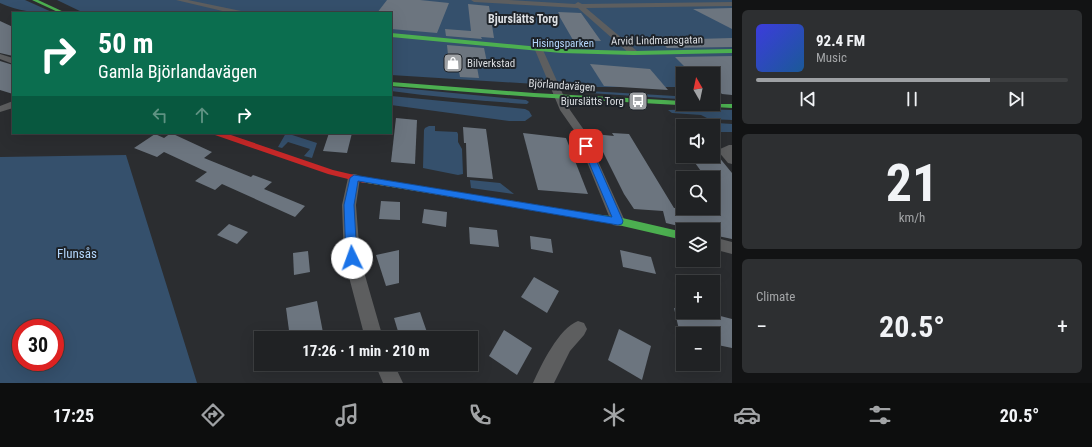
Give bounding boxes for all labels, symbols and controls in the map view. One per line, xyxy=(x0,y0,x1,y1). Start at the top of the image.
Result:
district label: Bjurslätts Torg xyxy=(488,12,558,26)
text: 50 m xyxy=(98,27,154,60)
icon: right xyxy=(32,28,84,80)
text: 92.4 FM xyxy=(816,32,865,50)
street label: Arvid Lindmansgatan xyxy=(611,33,703,48)
park label: Hisingsparken xyxy=(532,37,594,50)
text: Music xyxy=(816,50,847,65)
shop icon: Bilverkstad xyxy=(442,52,464,74)
place label: Bilverkstad xyxy=(467,57,515,70)
text: Gamla Björlandavägen xyxy=(98,61,257,82)
north arrow xyxy=(676,67,720,111)
map controls xyxy=(676,67,720,371)
street label: Björlandavägen xyxy=(528,77,596,94)
icon: previous xyxy=(797,88,819,110)
icon: pause xyxy=(901,88,923,110)
icon: next xyxy=(1005,88,1027,110)
bus stop icon: Bjurslätts Torg xyxy=(627,90,649,112)
place label: Bjurslätts Torg xyxy=(561,95,624,108)
icon: left xyxy=(149,104,171,126)
icon: ahead xyxy=(191,104,213,126)
icon: right xyxy=(233,104,255,126)
button: sound xyxy=(676,119,720,163)
pin xyxy=(569,129,603,163)
icon: arrive xyxy=(575,135,597,157)
text: 21 xyxy=(886,153,938,214)
button: search xyxy=(676,171,720,215)
text: km/h xyxy=(899,210,925,225)
button: layers xyxy=(676,223,720,267)
position arrow xyxy=(331,237,373,279)
park label: Flunsås xyxy=(57,246,97,261)
button: + xyxy=(676,275,720,319)
text: Climate xyxy=(756,289,795,304)
text: 20.5° xyxy=(879,309,945,344)
text: − xyxy=(756,314,767,339)
text: + xyxy=(1057,314,1068,339)
speed limit sign: 30 xyxy=(12,319,64,371)
button: − xyxy=(676,327,720,371)
text: 17:26 · 1 min · 210 m xyxy=(302,342,430,360)
icon: directions xyxy=(199,401,227,429)
icon: music xyxy=(333,401,361,429)
icon: phone xyxy=(466,401,494,429)
icon: climate xyxy=(600,401,628,429)
icon: car xyxy=(733,401,761,429)
icon: filters xyxy=(866,401,894,429)
text: 17:25 xyxy=(53,405,94,426)
text: 20.5° xyxy=(1000,405,1039,426)

